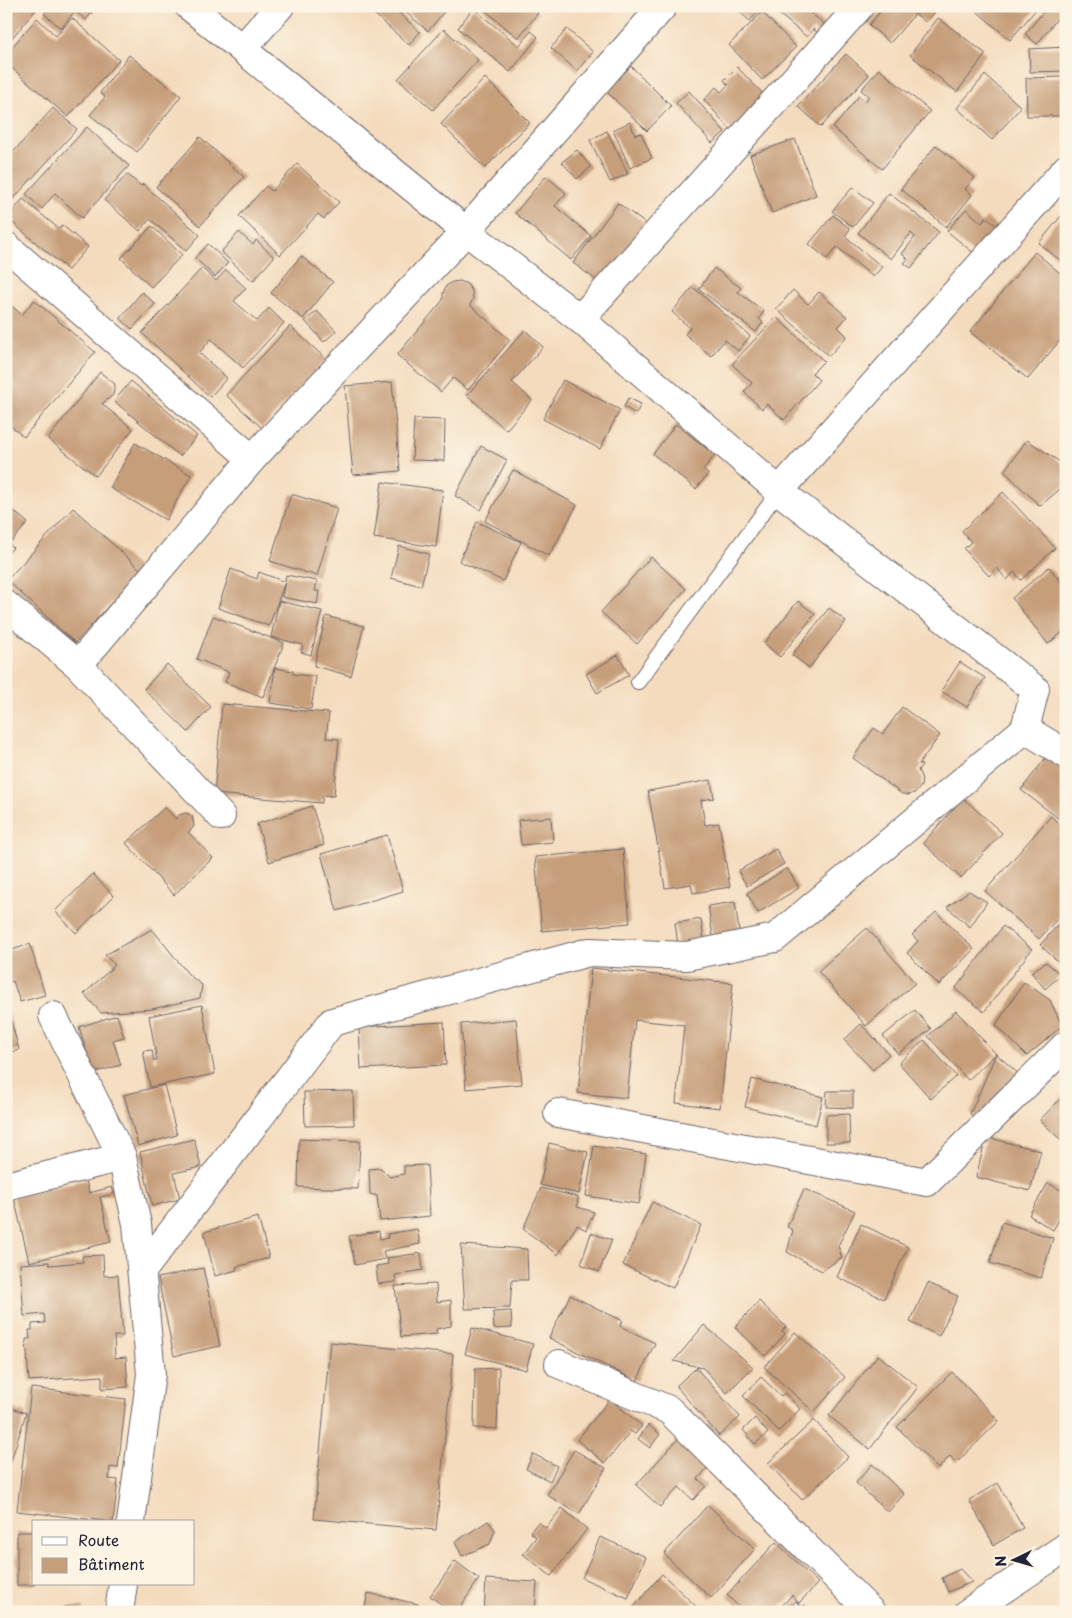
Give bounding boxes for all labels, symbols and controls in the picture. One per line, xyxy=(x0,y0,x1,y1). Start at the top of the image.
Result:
legend xyxy=(32,1520,195,1586)
text: Route xyxy=(78,1528,119,1551)
north arrow xyxy=(990,1536,1040,1586)
text: Bâtiment xyxy=(78,1552,145,1575)
text: N xyxy=(990,1555,1011,1568)

